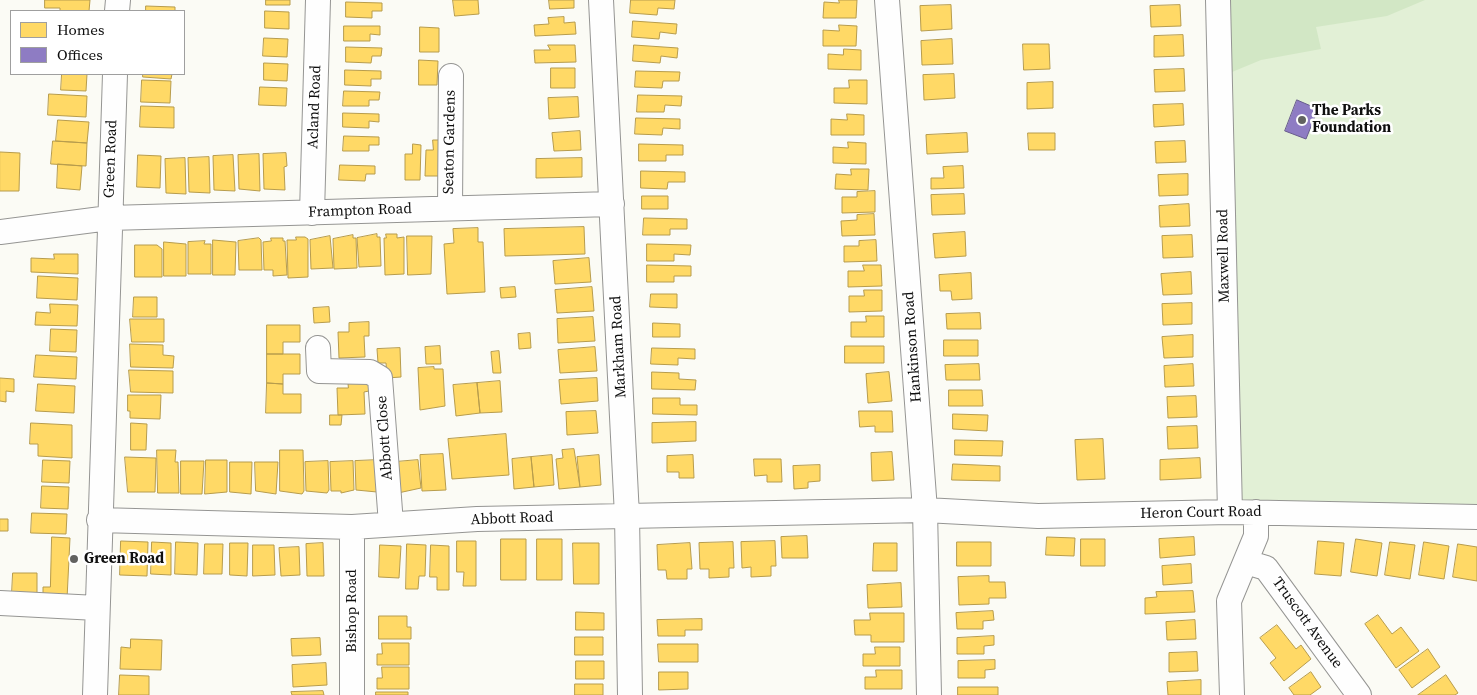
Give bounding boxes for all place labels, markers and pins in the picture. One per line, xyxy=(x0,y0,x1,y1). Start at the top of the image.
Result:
place label: The Parks Foundation xyxy=(1312,102,1391,137)
marker: The Parks Foundation xyxy=(1296,114,1308,126)
place label: Green Road xyxy=(84,550,164,568)
marker: Green Road xyxy=(68,553,80,565)

